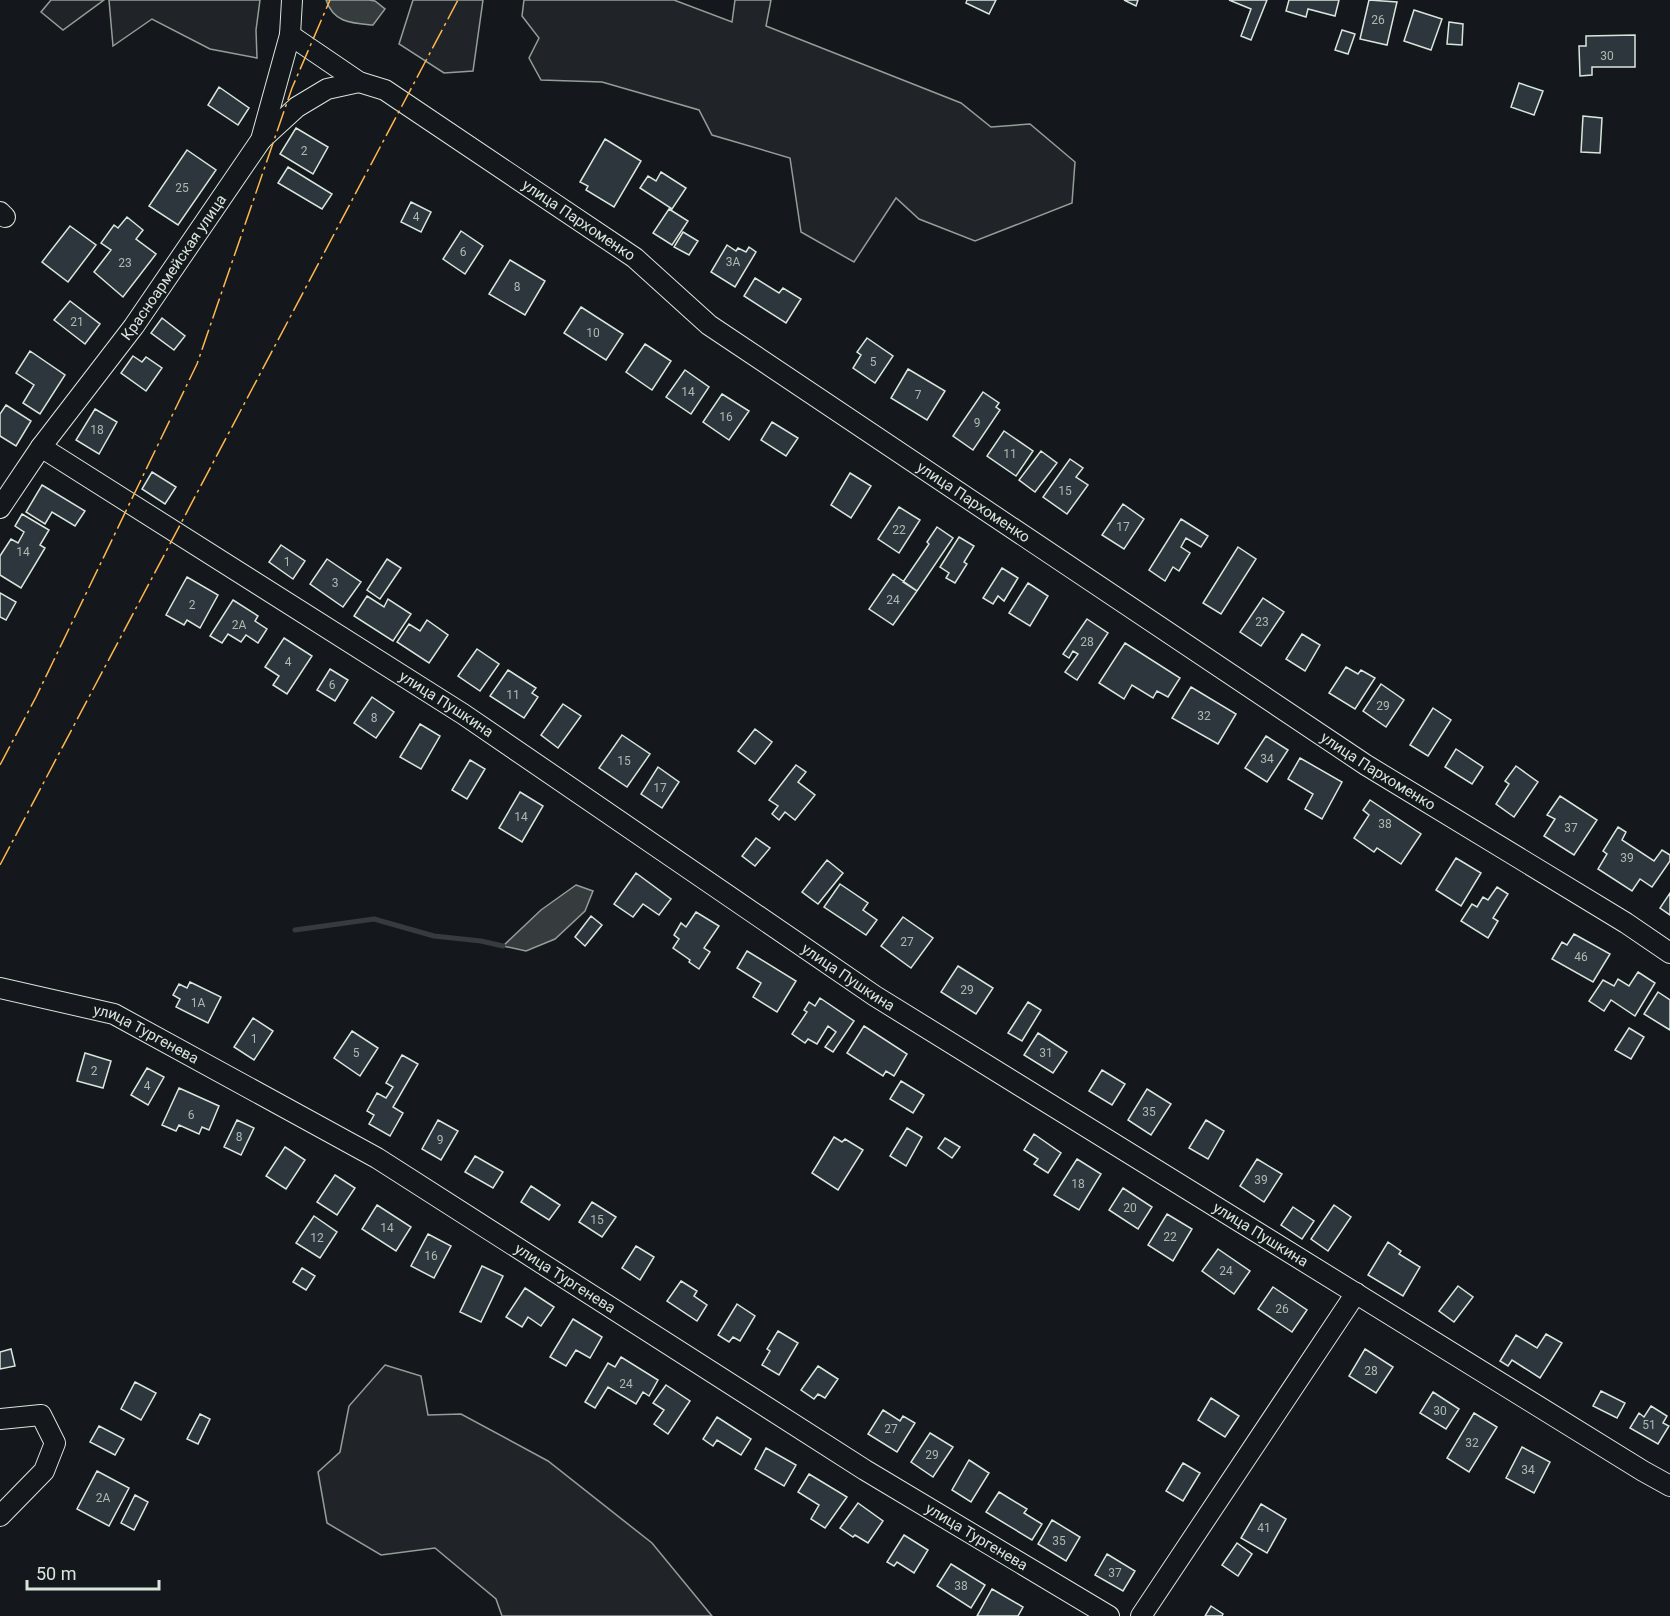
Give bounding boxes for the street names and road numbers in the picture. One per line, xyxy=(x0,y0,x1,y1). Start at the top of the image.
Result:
street label: улица Пархоменко xyxy=(519,176,639,265)
street label: Красноармейская улица xyxy=(117,191,230,344)
street label: улица Пархоменко xyxy=(913,458,1033,546)
street label: улица Пушкина xyxy=(396,667,497,741)
street label: улица Пархоменко xyxy=(1317,728,1439,814)
street label: улица Пушкина xyxy=(798,939,898,1015)
street label: улица Тургенева xyxy=(92,1001,202,1068)
street label: улица Пушкина xyxy=(1210,1198,1311,1271)
street label: улица Тургенева xyxy=(511,1239,619,1317)
street label: улица Тургенева xyxy=(922,1499,1031,1574)

